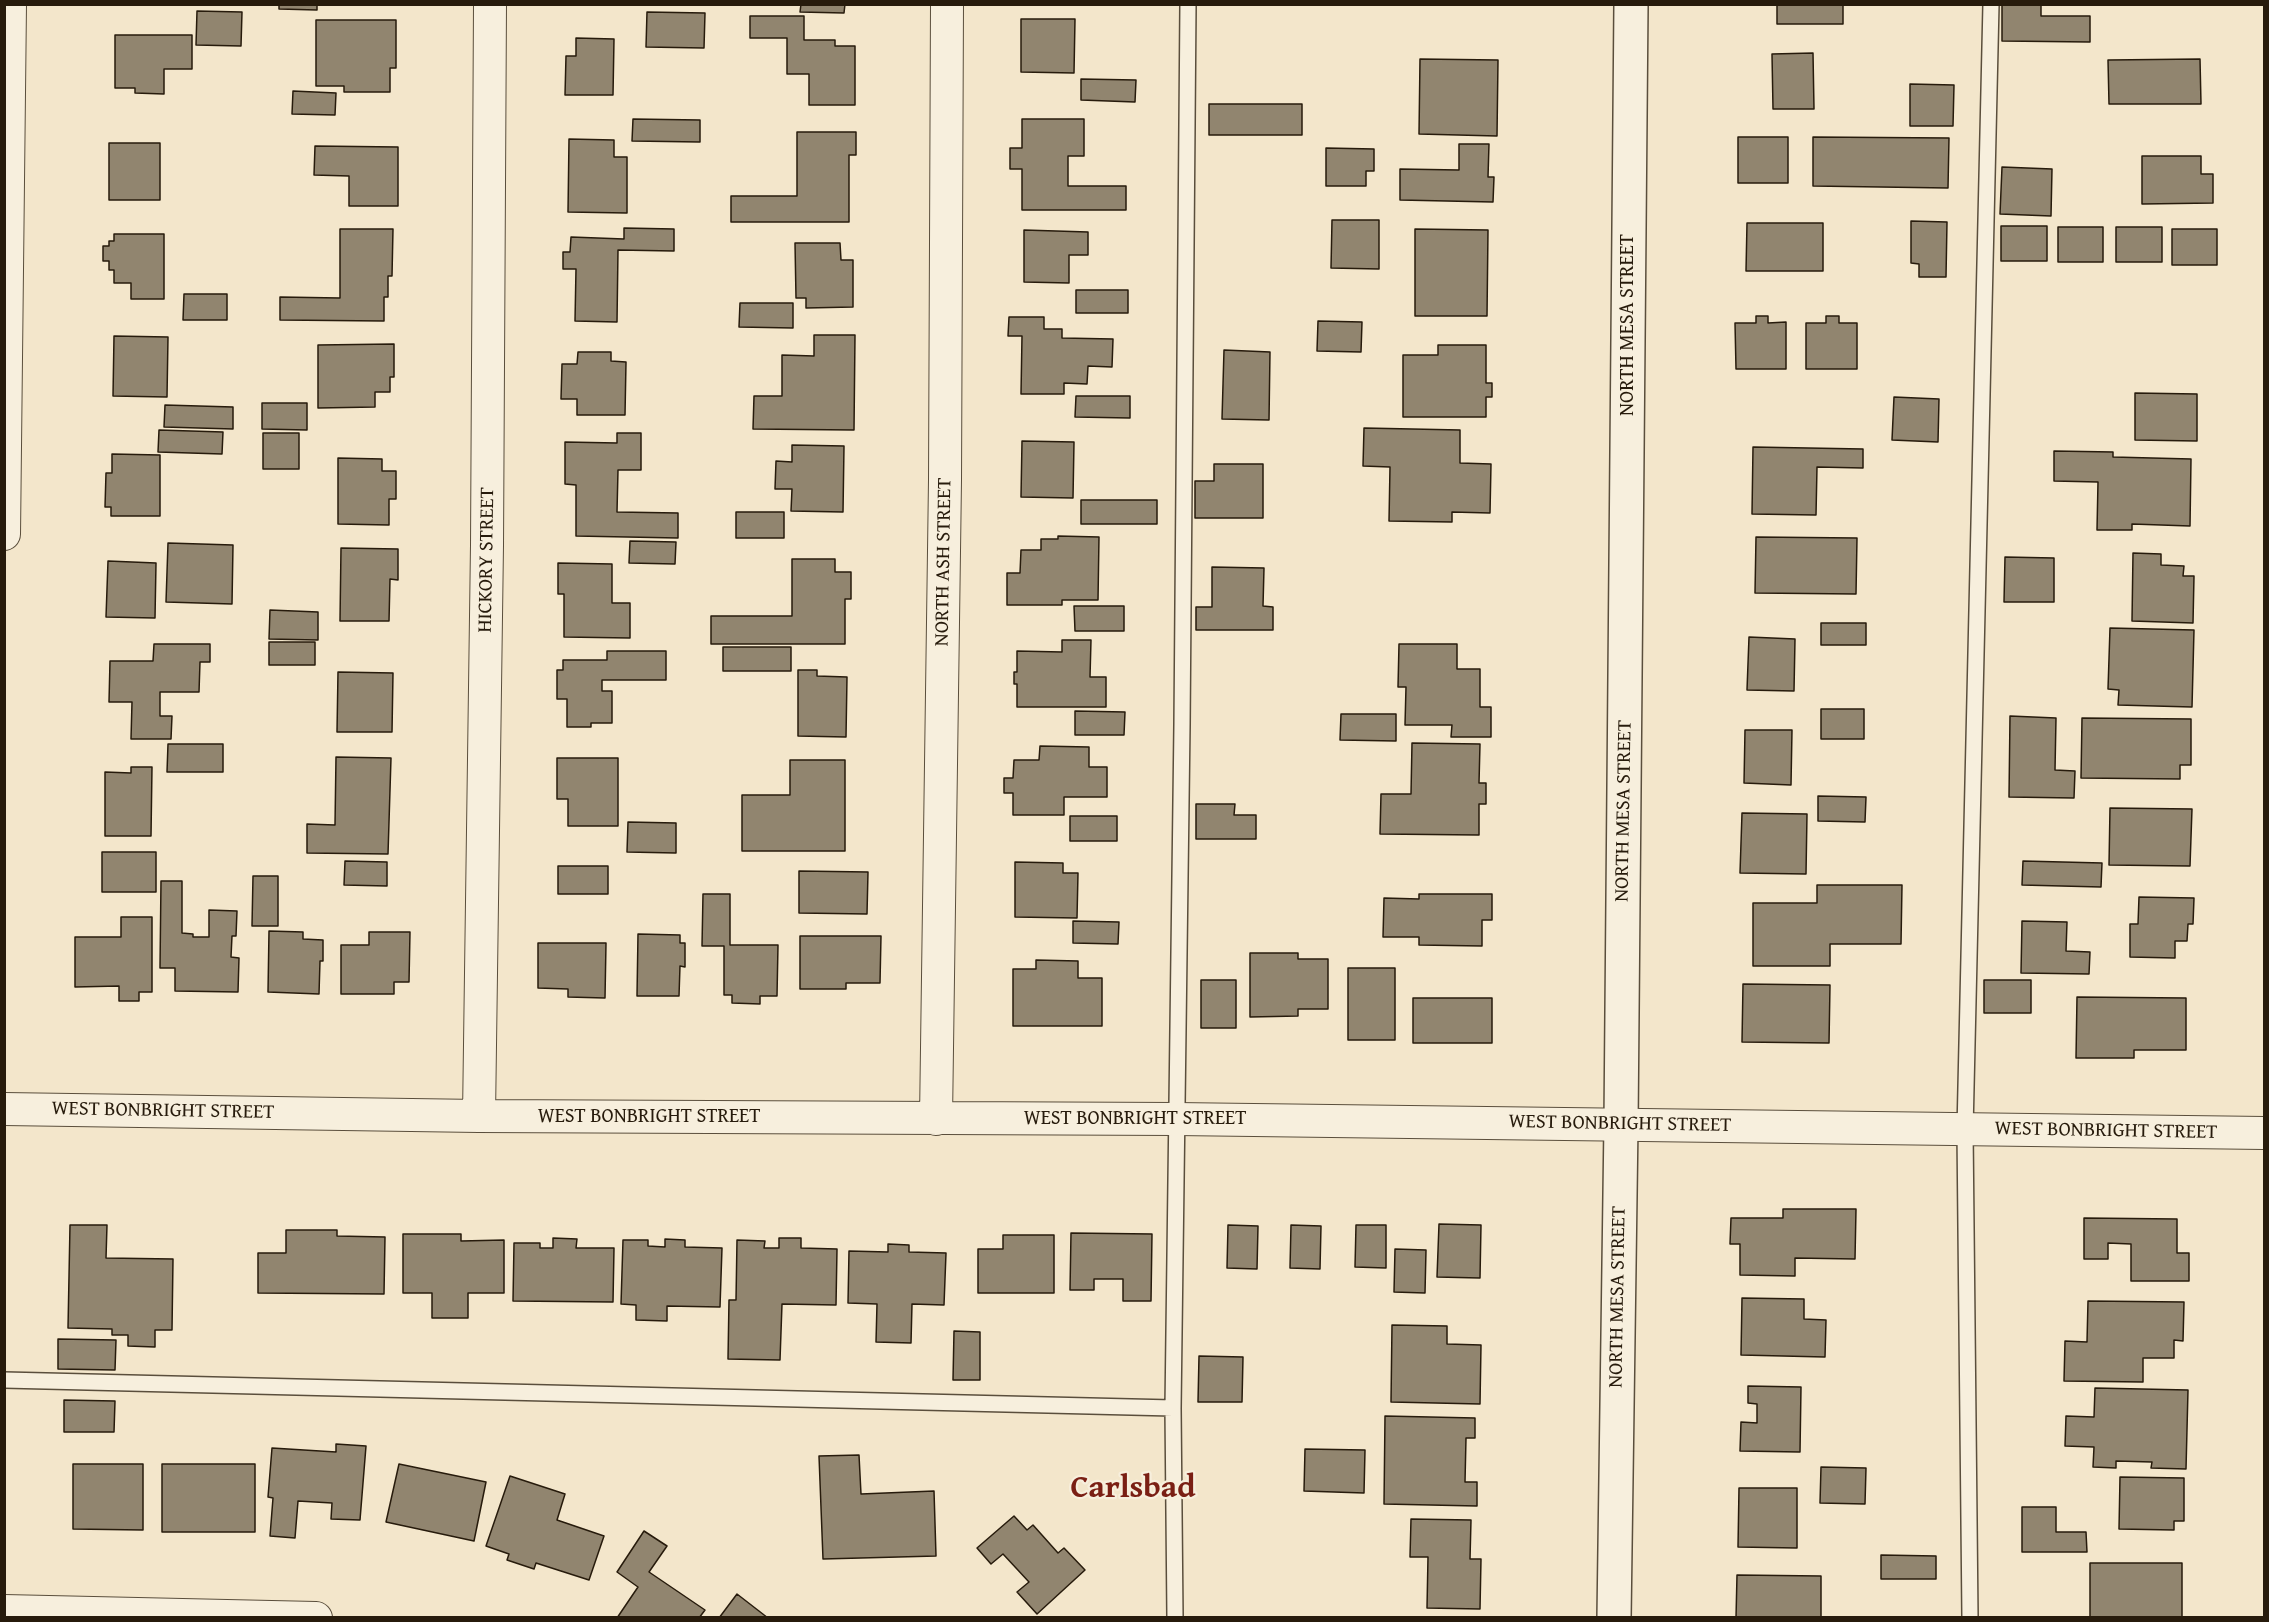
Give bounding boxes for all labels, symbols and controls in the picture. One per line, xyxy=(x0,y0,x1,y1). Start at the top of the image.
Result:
street label: NORTH MESA STREET xyxy=(1616,234,1640,416)
street label: NORTH ASH STREET xyxy=(931,477,957,647)
street label: HICKORY STREET xyxy=(474,487,500,633)
street label: NORTH MESA STREET xyxy=(1610,720,1638,902)
street label: WEST BONBRIGHT STREET xyxy=(51,1097,275,1125)
street label: WEST BONBRIGHT STREET xyxy=(538,1105,760,1129)
street label: WEST BONBRIGHT STREET xyxy=(1024,1107,1246,1131)
street label: WEST BONBRIGHT STREET xyxy=(1508,1110,1732,1138)
street label: WEST BONBRIGHT STREET xyxy=(1994,1117,2218,1145)
street label: NORTH MESA STREET xyxy=(1604,1206,1632,1388)
district label: Carlsbad xyxy=(1070,1470,1196,1508)

